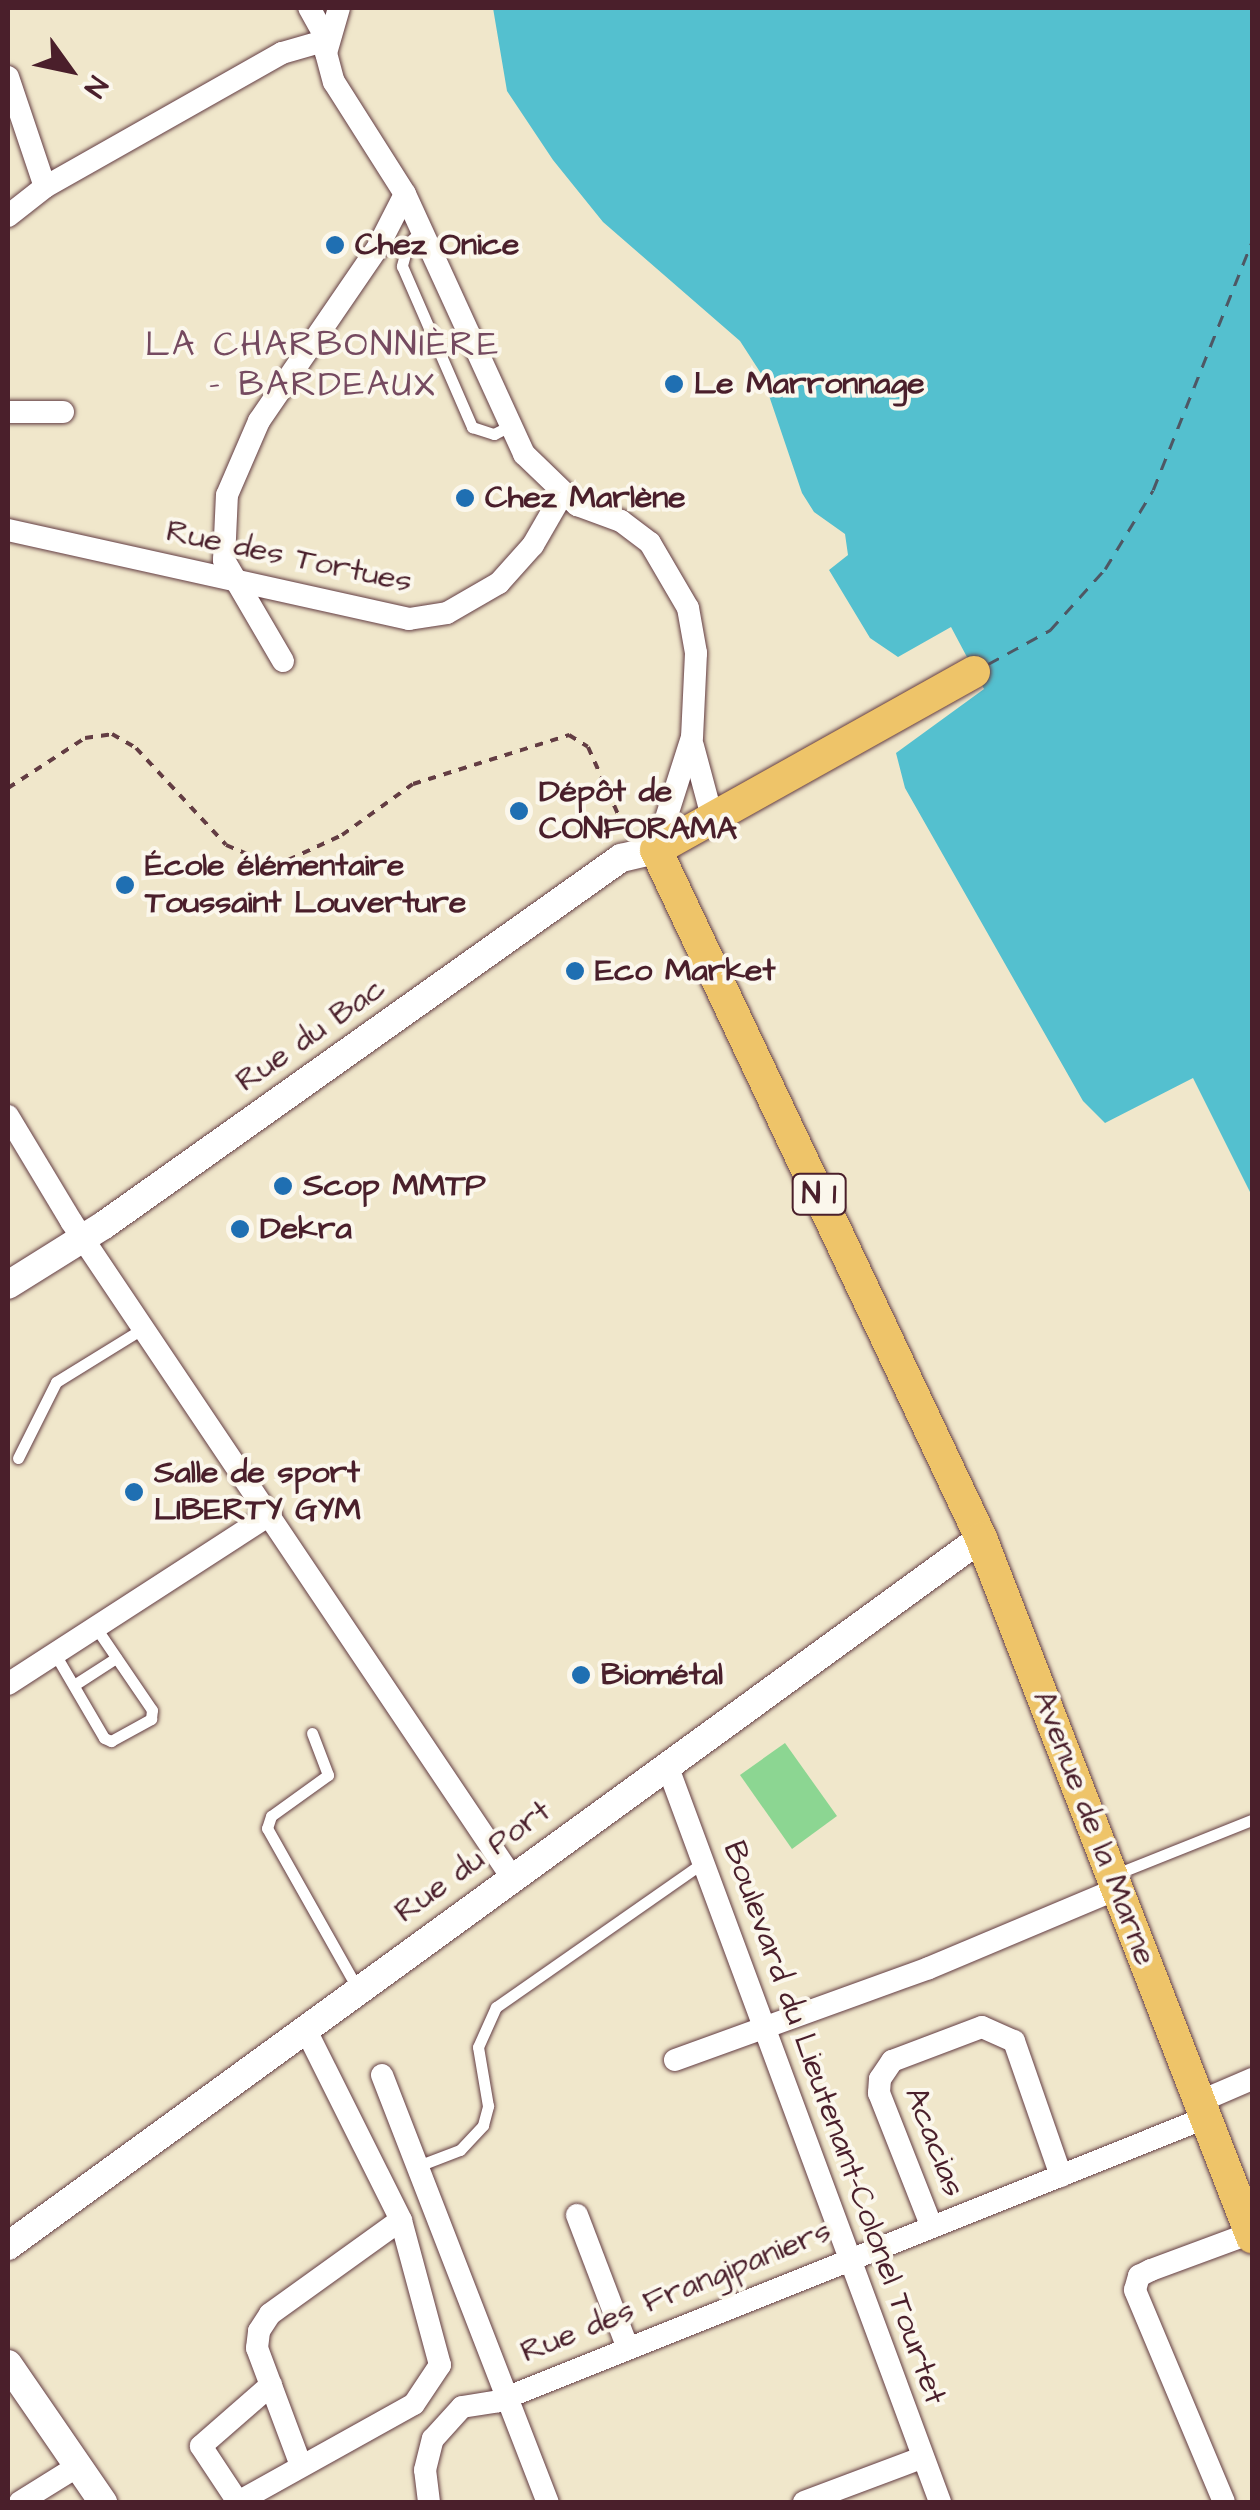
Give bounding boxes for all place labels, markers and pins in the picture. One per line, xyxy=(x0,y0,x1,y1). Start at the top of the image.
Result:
place label: Chez Onice xyxy=(355,226,519,264)
marker: Chez Onice xyxy=(324,234,346,256)
place label: Le Marronnage xyxy=(694,365,924,403)
marker: Le Marronnage xyxy=(663,373,685,395)
place label: Chez Marlène xyxy=(485,479,686,517)
marker: Chez Marlène xyxy=(454,487,476,509)
place label: Dépôt de CONFORAMA xyxy=(539,774,737,849)
marker: Dépôt de CONFORAMA xyxy=(508,800,530,822)
place label: École élémentaire Toussaint Louverture xyxy=(145,848,466,923)
marker: École élémentaire Toussaint Louverture xyxy=(114,874,136,896)
place label: Eco Market xyxy=(595,952,775,990)
marker: Eco Market xyxy=(564,960,586,982)
place label: Scop MMTP xyxy=(303,1167,486,1205)
marker: Scop MMTP xyxy=(272,1175,294,1197)
place label: Dekra xyxy=(260,1210,352,1248)
marker: Dekra xyxy=(229,1218,251,1240)
place label: Salle de sport LIBERTY GYM xyxy=(154,1455,361,1530)
marker: Salle de sport LIBERTY GYM xyxy=(123,1481,145,1503)
place label: Biométal xyxy=(601,1656,723,1694)
marker: Biométal xyxy=(570,1664,592,1686)

